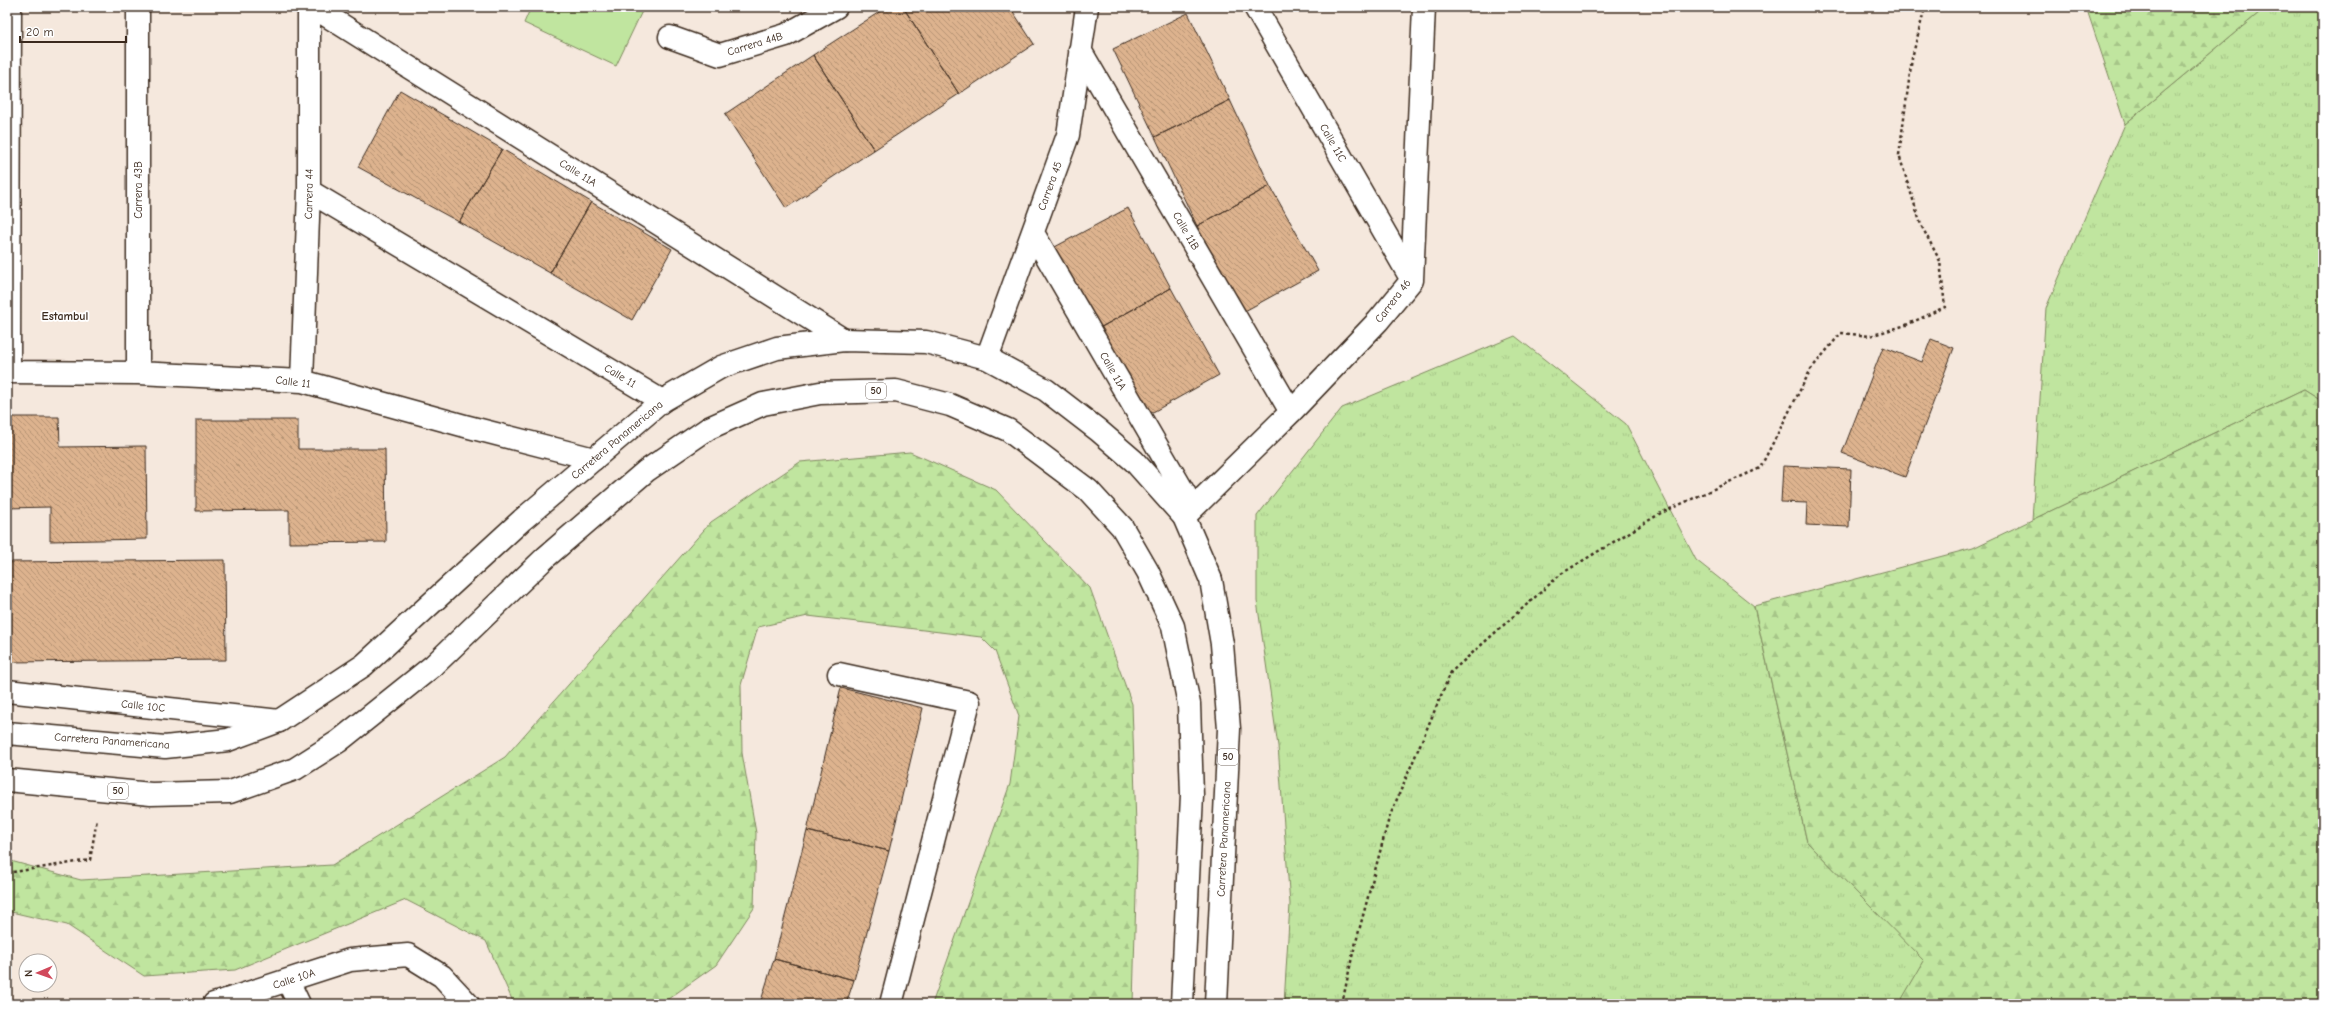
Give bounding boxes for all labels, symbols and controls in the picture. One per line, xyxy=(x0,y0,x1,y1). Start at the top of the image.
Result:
scale bar xyxy=(20,18,126,44)
text: 20 m xyxy=(26,25,54,39)
street label: Carrera 44B xyxy=(726,29,785,59)
street label: Calle 11C xyxy=(1317,122,1349,165)
street label: Calle 11A xyxy=(557,156,600,190)
street label: Carrera 45 xyxy=(1035,160,1065,212)
street label: Carrera 43B xyxy=(132,161,145,219)
street label: Carrera 44 xyxy=(302,169,316,219)
street label: Calle 11B xyxy=(1170,210,1202,253)
street label: Carrera 46 xyxy=(1372,277,1414,325)
district label: Estambul xyxy=(42,309,88,323)
street label: Calle 11A xyxy=(1097,350,1129,393)
street label: Calle 11 xyxy=(602,361,638,391)
street label: Calle 11 xyxy=(275,373,311,391)
road number: 50 xyxy=(866,383,886,399)
street label: Carretera Panamericana xyxy=(569,398,665,482)
street label: Calle 10C xyxy=(120,697,166,715)
street label: Carretera Panamericana xyxy=(54,730,170,752)
road number: 50 xyxy=(1218,749,1238,765)
street label: Carretera Panamericana xyxy=(1214,781,1234,897)
road number: 50 xyxy=(108,783,128,799)
north arrow xyxy=(18,953,58,993)
street label: Calle 10A xyxy=(271,966,317,992)
text: N xyxy=(22,970,35,977)

